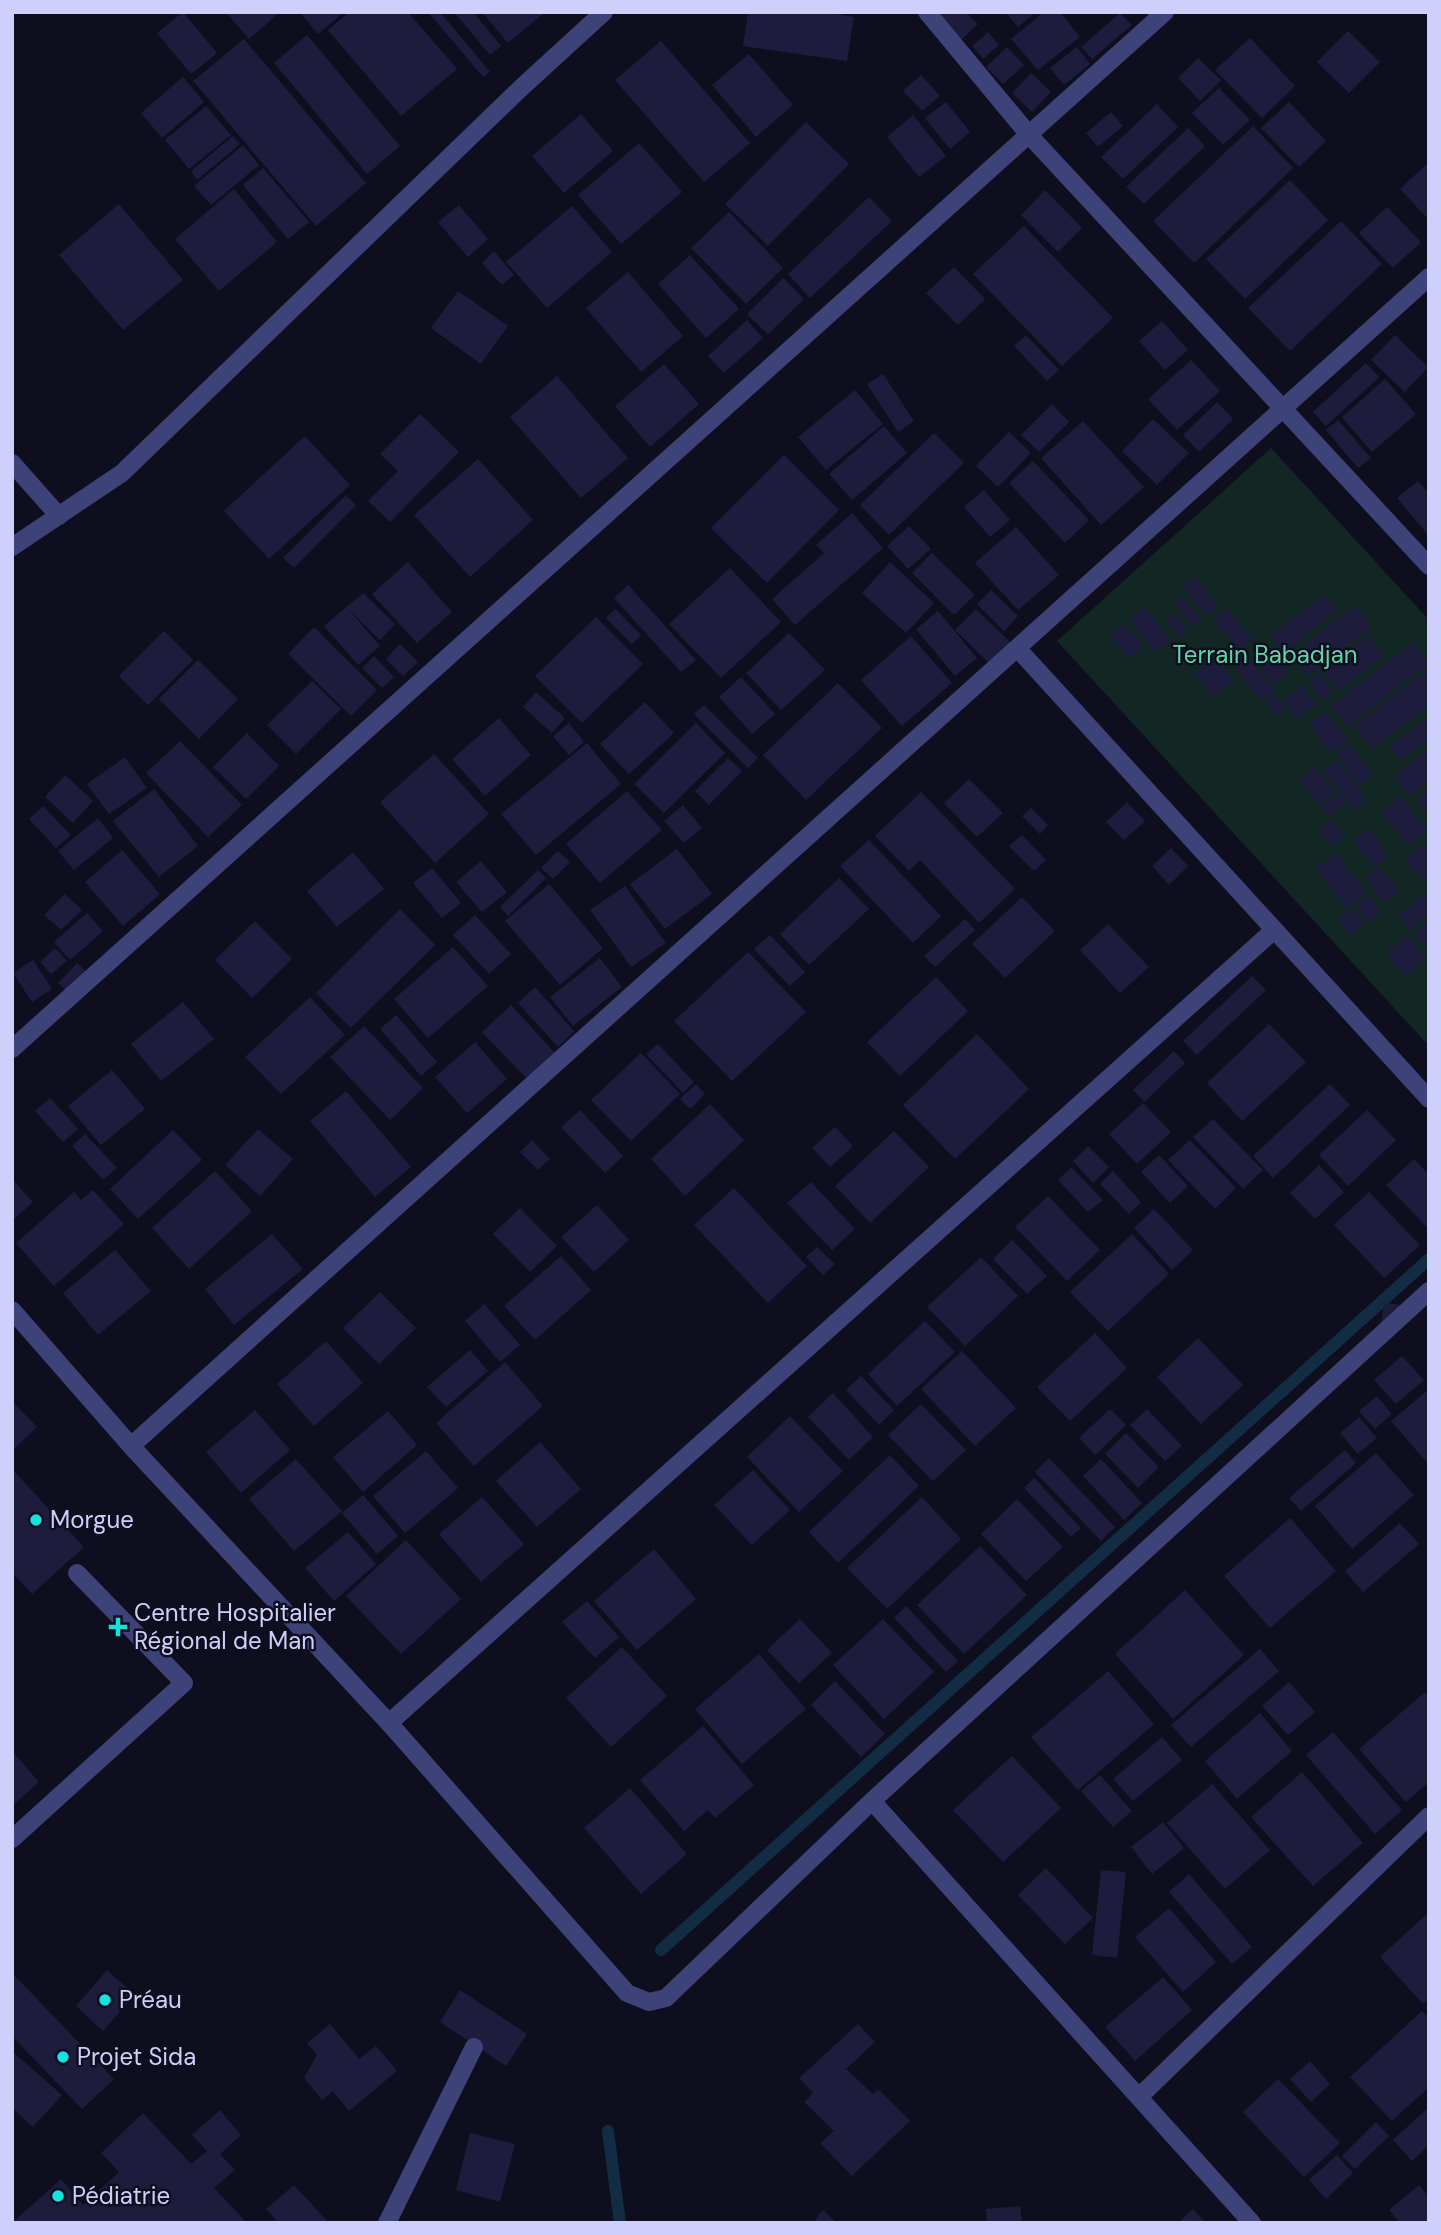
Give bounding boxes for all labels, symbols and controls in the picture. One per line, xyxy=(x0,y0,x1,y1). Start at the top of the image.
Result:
park label: Terrain Babadjan xyxy=(1173,639,1358,670)
place label: Morgue xyxy=(50,1504,134,1535)
marker: Morgue xyxy=(28,1512,44,1528)
place label: Centre Hospitalier Régional de Man xyxy=(134,1597,336,1656)
marker: Centre Hospitalier Régional de Man xyxy=(108,1617,128,1637)
place label: Préau xyxy=(119,1984,182,2015)
marker: Préau xyxy=(97,1992,113,2008)
place label: Projet Sida xyxy=(77,2041,196,2072)
marker: Projet Sida xyxy=(55,2049,71,2065)
place label: Pédiatrie xyxy=(72,2180,170,2211)
marker: Pédiatrie xyxy=(50,2188,66,2204)

